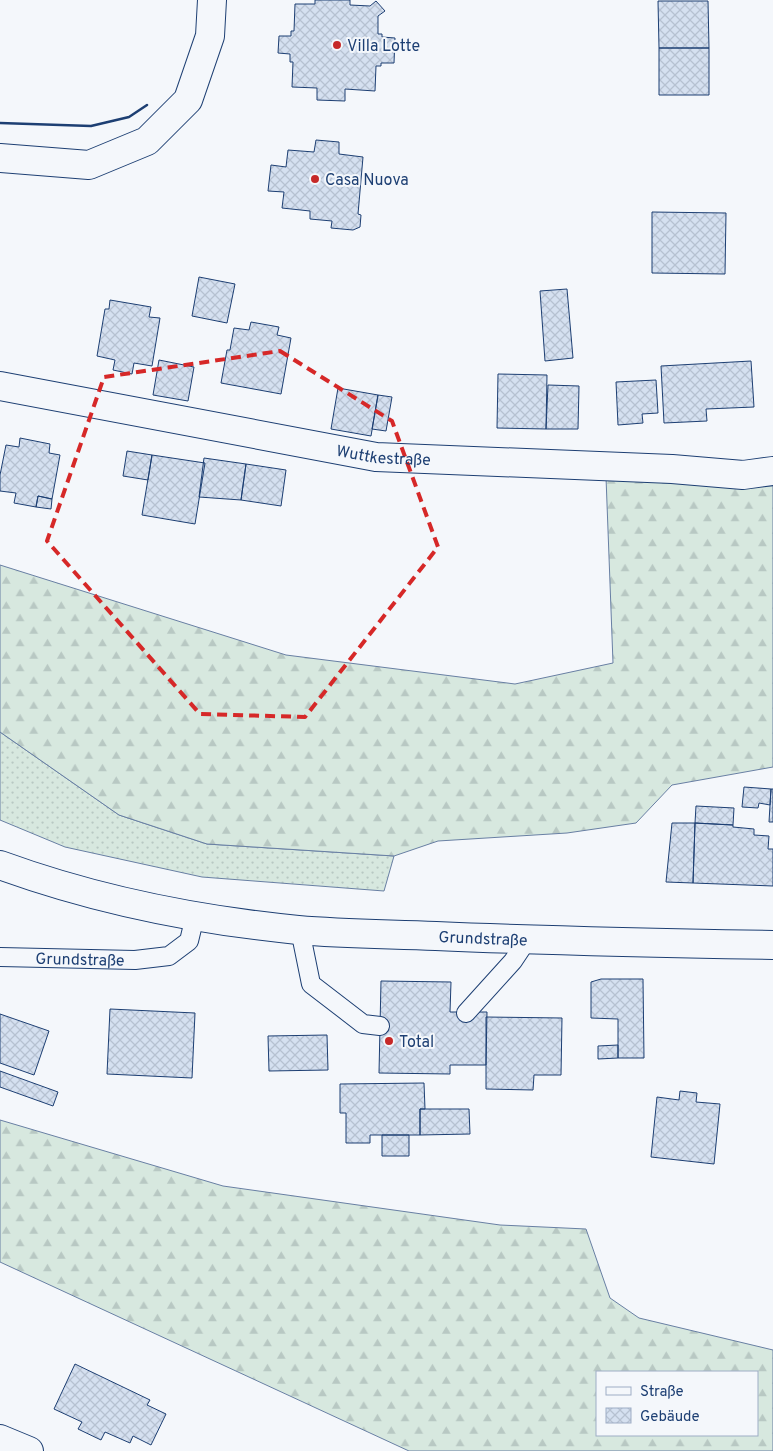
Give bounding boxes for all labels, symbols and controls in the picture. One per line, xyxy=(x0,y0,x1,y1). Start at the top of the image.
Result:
place label: Villa Lotte xyxy=(347,37,420,57)
marker: Villa Lotte xyxy=(331,39,343,51)
place label: Casa Nuova xyxy=(325,171,409,191)
marker: Casa Nuova xyxy=(309,173,321,185)
street label: Wuttkestraße xyxy=(334,442,431,471)
street label: Grundstraße xyxy=(438,928,528,951)
street label: Grundstraße xyxy=(35,950,125,972)
place label: Total xyxy=(399,1033,434,1053)
marker: Total xyxy=(383,1035,395,1047)
legend xyxy=(596,1371,758,1436)
text: Straße xyxy=(640,1383,684,1402)
text: Gebäude xyxy=(640,1408,700,1427)

